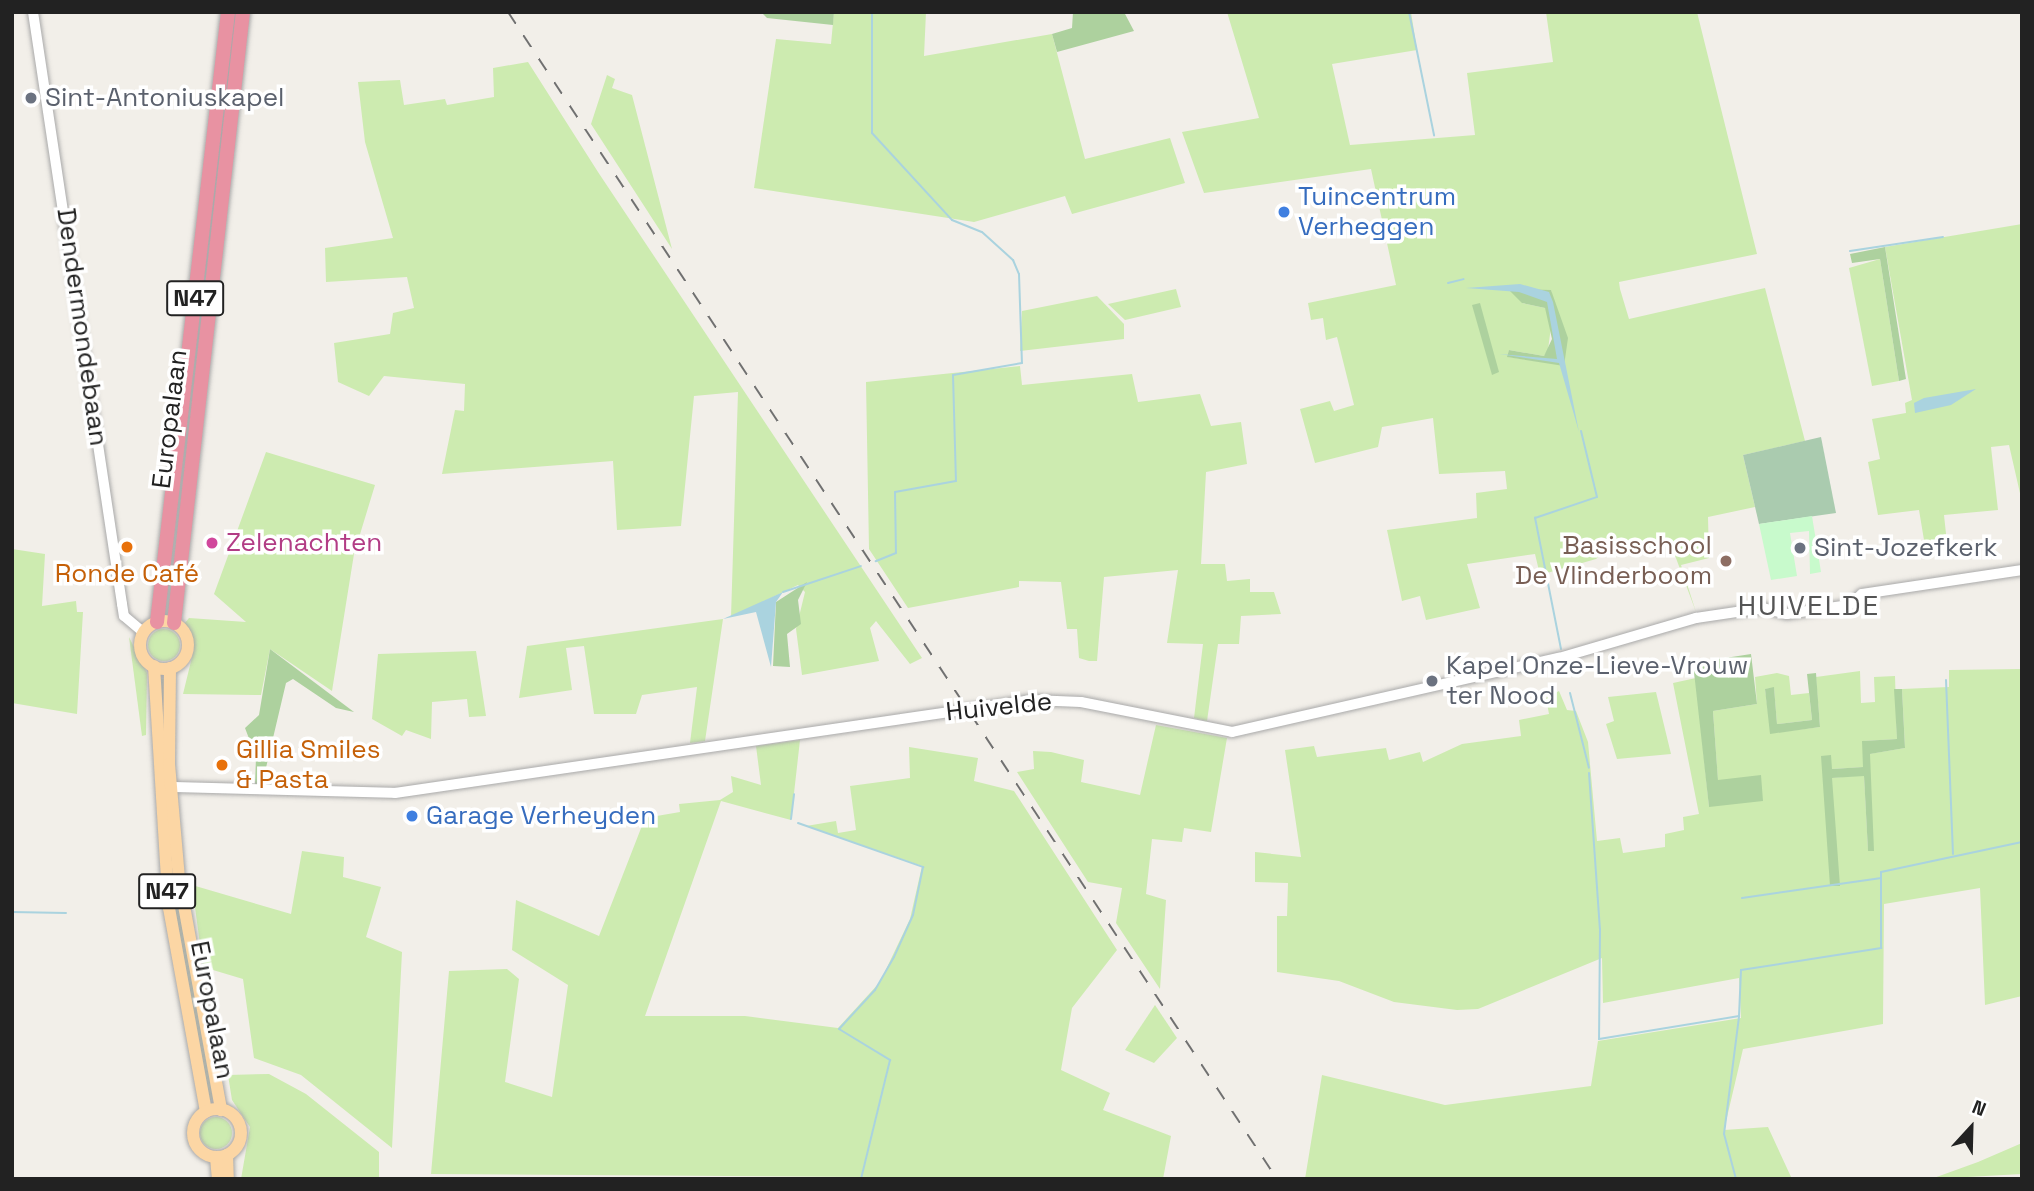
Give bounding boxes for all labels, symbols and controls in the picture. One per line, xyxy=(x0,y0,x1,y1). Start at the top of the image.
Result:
place label: Sint-Antoniuskapel xyxy=(45,82,284,114)
marker: Sint-Antoniuskapel xyxy=(23,90,39,106)
place label: Tuincentrum Verheggen xyxy=(1298,181,1456,242)
marker: Tuincentrum Verheggen xyxy=(1276,204,1292,220)
street label: Dendermondebaan xyxy=(50,206,114,448)
road number: N47 xyxy=(165,278,225,318)
street label: Europalaan xyxy=(146,348,194,490)
place label: Zelenachten xyxy=(226,527,382,559)
place label: Basisschool De Vlinderboom xyxy=(1515,530,1712,592)
place label: Sint-Jozefkerk xyxy=(1814,532,1997,564)
marker: Zelenachten xyxy=(204,535,220,551)
marker: Ronde Café xyxy=(119,539,135,555)
marker: Sint-Jozefkerk xyxy=(1792,540,1808,556)
marker: Basisschool De Vlinderboom xyxy=(1718,553,1734,569)
place label: Ronde Café xyxy=(55,558,199,590)
district label: HUIVELDE xyxy=(1739,588,1879,622)
place label: Kapel Onze-Lieve-Vrouw ter Nood xyxy=(1446,650,1748,712)
marker: Kapel Onze-Lieve-Vrouw ter Nood xyxy=(1424,673,1440,689)
street label: Huivelde xyxy=(944,686,1054,728)
place label: Gillia Smiles & Pasta xyxy=(236,734,380,796)
marker: Gillia Smiles & Pasta xyxy=(214,757,230,773)
place label: Garage Verheyden xyxy=(426,800,656,832)
marker: Garage Verheyden xyxy=(404,808,420,824)
road number: N47 xyxy=(137,870,197,912)
street label: Europalaan xyxy=(183,938,241,1082)
north arrow xyxy=(1936,1093,2006,1163)
text: N xyxy=(1968,1094,1990,1122)

